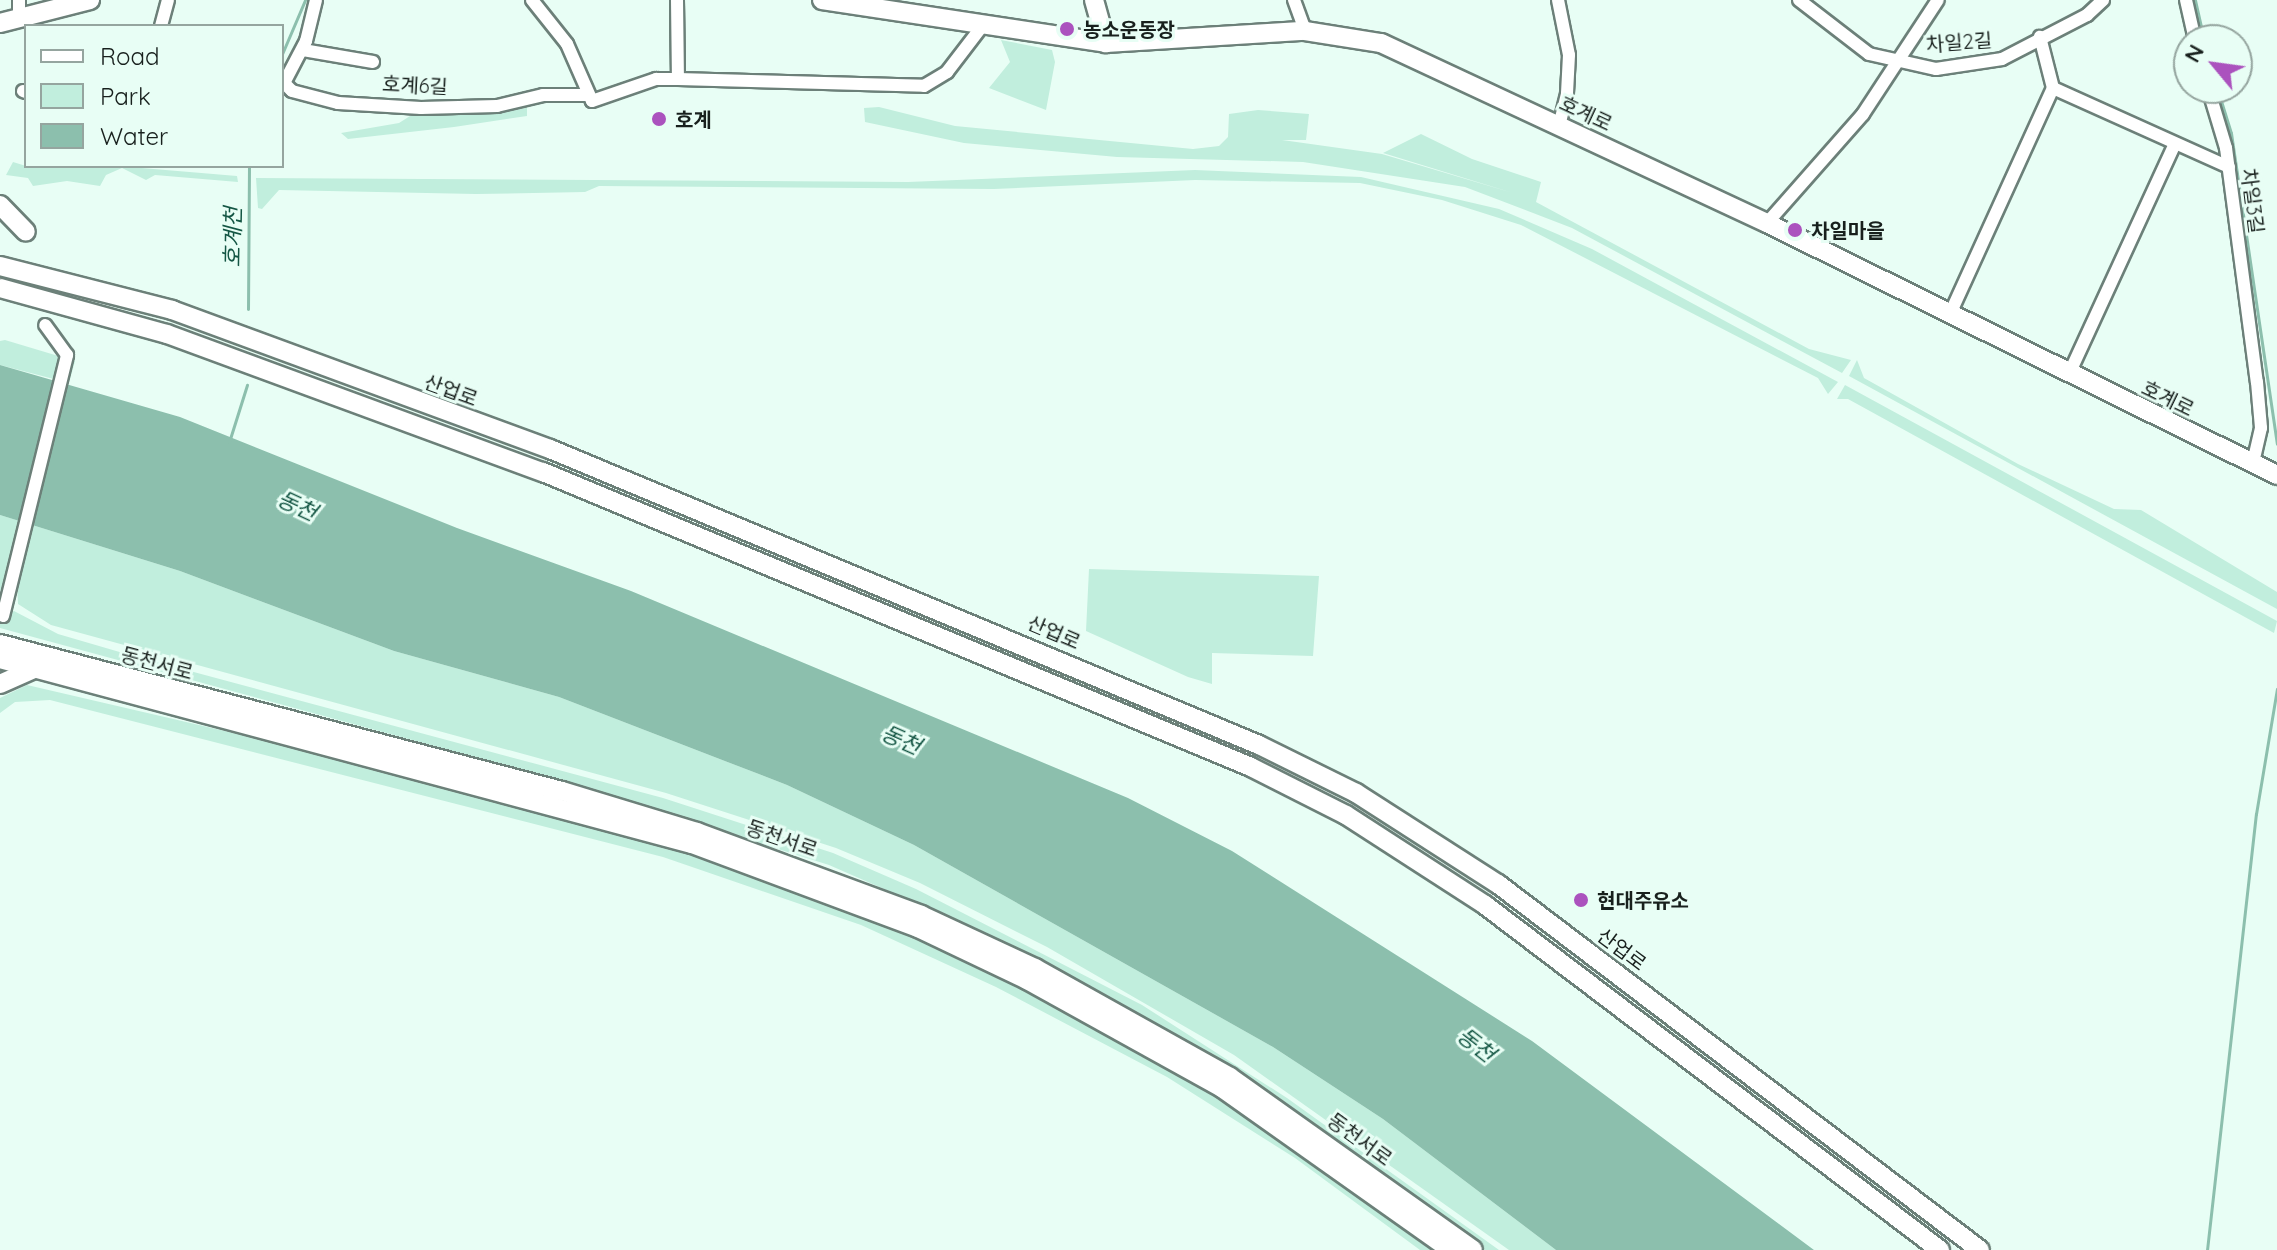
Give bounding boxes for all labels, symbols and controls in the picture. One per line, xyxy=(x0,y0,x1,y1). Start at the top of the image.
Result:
place label: 농소운동장 xyxy=(1083,17,1175,41)
marker: 농소운동장 xyxy=(1058,20,1076,38)
legend xyxy=(24,24,284,168)
north arrow xyxy=(2173,24,2253,104)
street label: 차일2길 xyxy=(1925,28,1993,56)
text: N xyxy=(2178,39,2210,67)
text: Road xyxy=(100,41,160,71)
street label: 호계6길 xyxy=(381,71,449,99)
text: Park xyxy=(100,81,151,111)
street label: 호계로 xyxy=(1556,90,1616,136)
place label: 호계 xyxy=(675,107,712,131)
marker: 호계 xyxy=(650,110,668,128)
text: Water xyxy=(100,121,168,151)
street label: 차일3길 xyxy=(2237,167,2269,235)
water label: 호계천 xyxy=(219,206,247,268)
place label: 차일마을 xyxy=(1811,218,1885,242)
marker: 차일마을 xyxy=(1786,221,1804,239)
street label: 산업로 xyxy=(421,369,481,411)
street label: 호계로 xyxy=(2138,375,2198,421)
water label: 동천 xyxy=(273,485,321,527)
street label: 산업로 xyxy=(1024,610,1084,654)
street label: 동천서로 xyxy=(118,642,196,684)
water label: 동천 xyxy=(877,720,925,760)
street label: 동천서로 xyxy=(743,815,821,861)
place label: 현대주유소 xyxy=(1597,888,1689,912)
marker: 현대주유소 xyxy=(1572,891,1590,909)
street label: 산업로 xyxy=(1593,923,1651,975)
water label: 동천 xyxy=(1452,1022,1500,1068)
street label: 동천서로 xyxy=(1323,1108,1397,1170)

